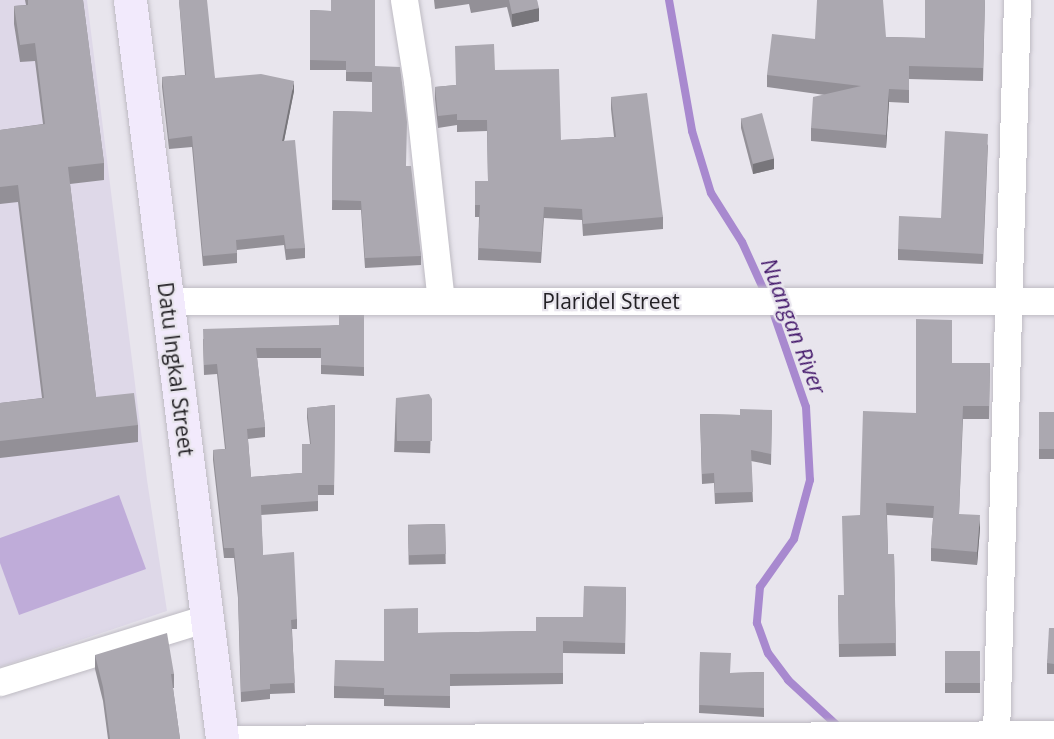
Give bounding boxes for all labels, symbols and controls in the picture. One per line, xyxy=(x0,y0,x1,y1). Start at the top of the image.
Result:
water label: Nuangan River xyxy=(756,254,832,398)
street label: Datu Ingkal Street xyxy=(153,281,199,457)
street label: Plaridel Street xyxy=(542,288,680,314)

